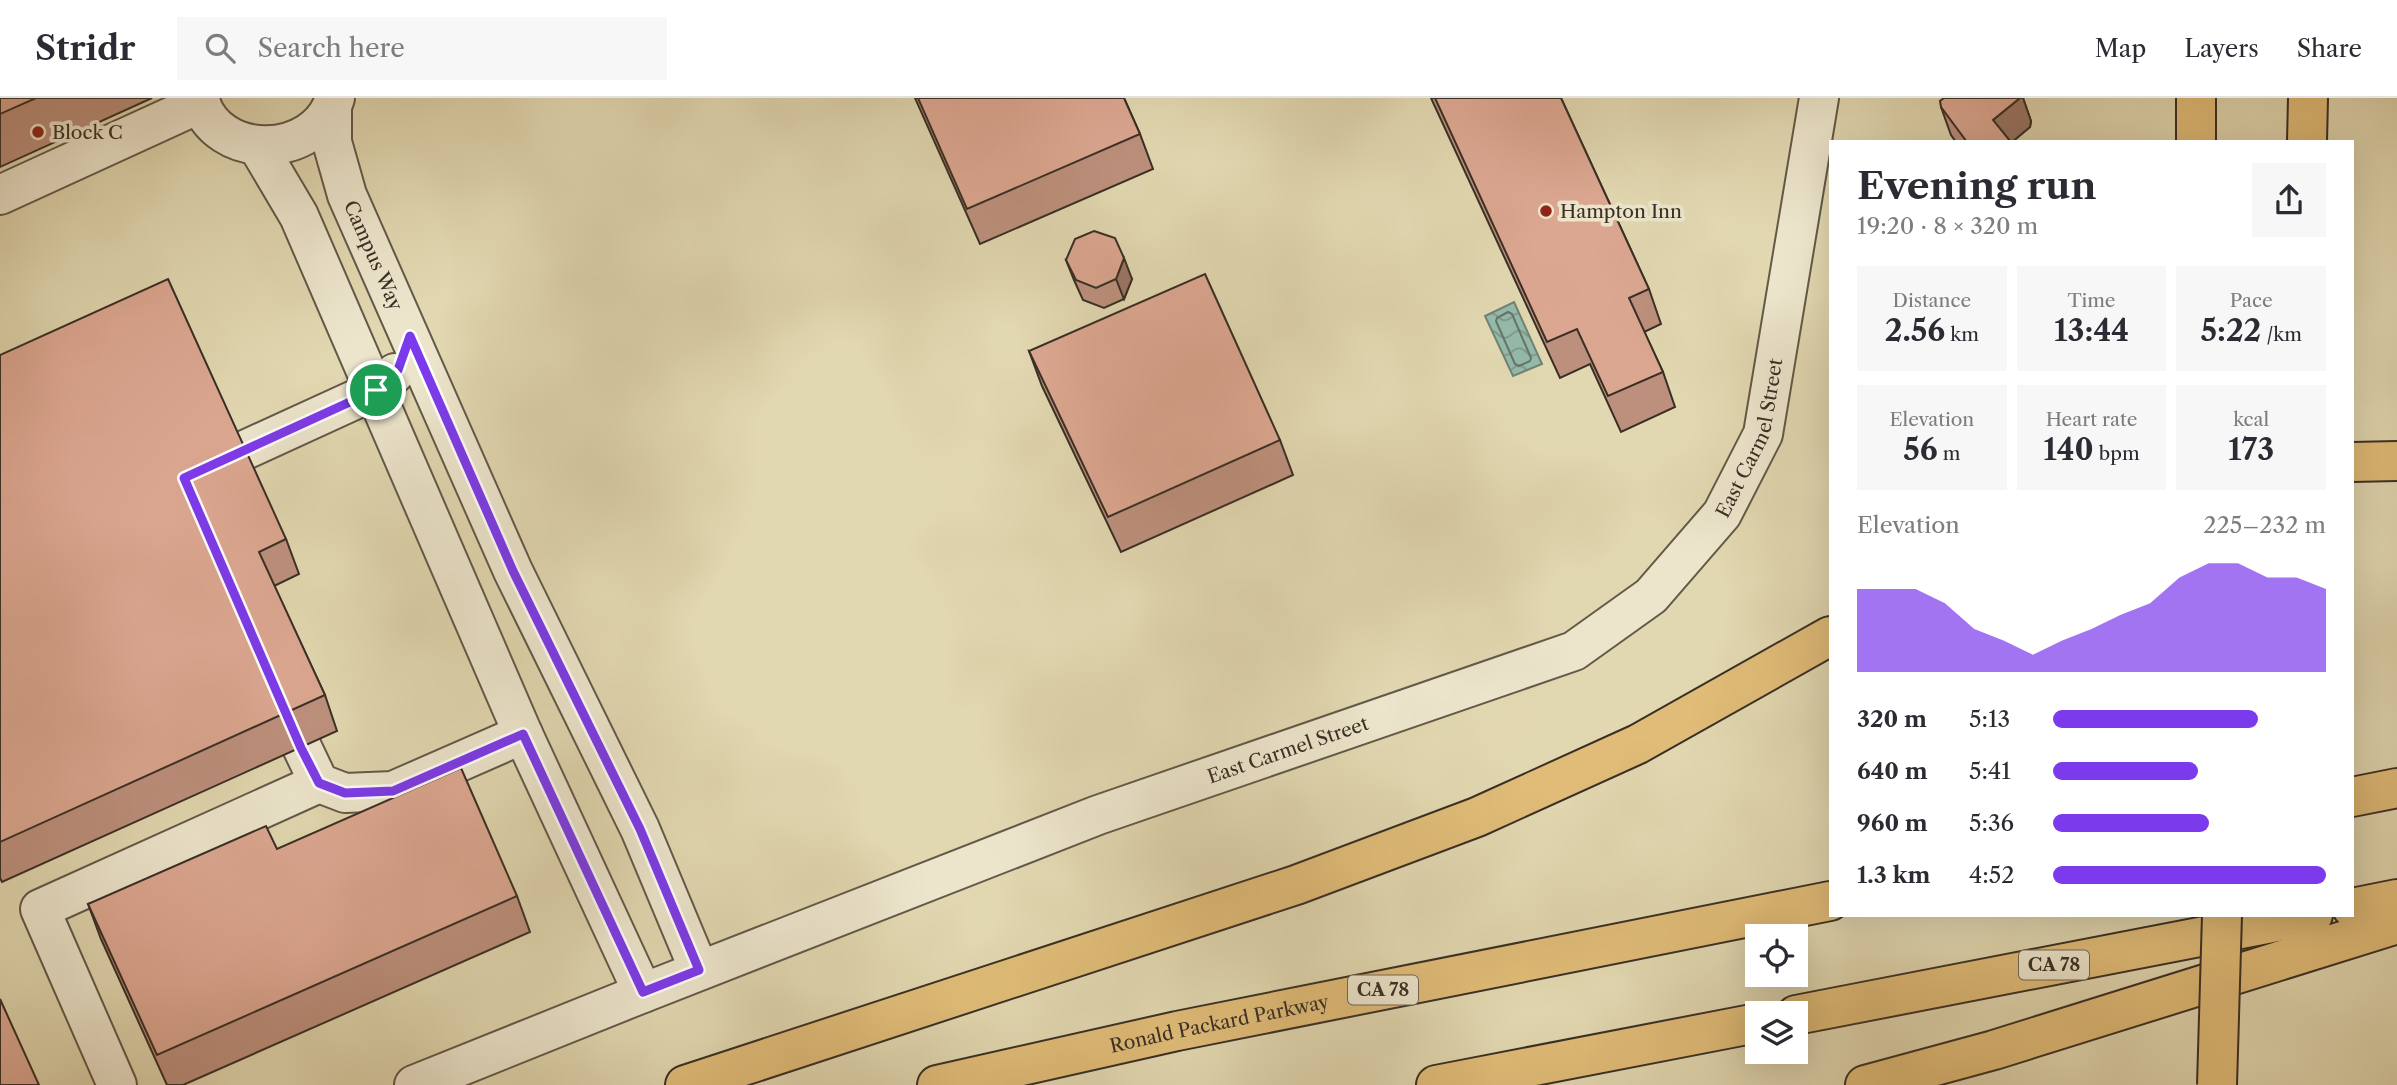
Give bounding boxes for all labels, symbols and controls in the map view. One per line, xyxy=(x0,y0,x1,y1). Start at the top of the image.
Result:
search box xyxy=(177,17,667,80)
text: Stridr xyxy=(35,28,135,69)
icon: search xyxy=(201,29,239,67)
text: Search here xyxy=(257,32,405,64)
text: Map xyxy=(2095,34,2146,63)
text: Layers xyxy=(2184,34,2259,63)
text: Share xyxy=(2297,34,2362,63)
place label: Block C xyxy=(52,121,123,144)
marker: Block C xyxy=(30,124,46,140)
text: Evening run xyxy=(1857,162,2097,209)
button: share xyxy=(2252,163,2326,237)
street label: Campus Way xyxy=(339,197,408,314)
place label: Hampton Inn xyxy=(1560,200,1682,223)
marker: Hampton Inn xyxy=(1538,203,1554,219)
text: 19:20 · 8 × 320 m xyxy=(1857,212,2038,240)
text: Distance xyxy=(1893,289,1971,312)
text: Time xyxy=(2067,289,2116,312)
text: Pace xyxy=(2230,289,2273,312)
text: 2.56 xyxy=(1885,312,1945,349)
text: 13:44 xyxy=(2054,312,2129,349)
text: 5:22 xyxy=(2200,312,2261,349)
text: km xyxy=(1945,323,1979,346)
text: /km xyxy=(2261,323,2302,346)
street label: East Carmel Street xyxy=(1711,356,1787,521)
pin xyxy=(346,360,406,420)
icon: arrive xyxy=(357,371,395,409)
text: Elevation xyxy=(1889,408,1974,431)
text: Heart rate xyxy=(2046,408,2137,431)
text: kcal xyxy=(2233,408,2269,431)
text: 56 xyxy=(1903,431,1938,468)
text: 140 xyxy=(2043,431,2094,468)
text: 173 xyxy=(2228,431,2274,468)
text: m xyxy=(1938,442,1960,465)
text: bpm xyxy=(2094,442,2140,465)
text: Elevation xyxy=(1857,511,1960,539)
text: 225–232 m xyxy=(2203,511,2326,539)
text: 320 m xyxy=(1857,705,1927,733)
text: 5:13 xyxy=(1969,705,2010,733)
street label: East Carmel Street xyxy=(1204,711,1371,788)
text: 640 m xyxy=(1857,757,1928,785)
text: 5:41 xyxy=(1969,757,2011,785)
text: 960 m xyxy=(1857,809,1928,837)
text: 5:36 xyxy=(1969,809,2014,837)
text: 1.3 km xyxy=(1857,861,1931,889)
text: 4:52 xyxy=(1969,861,2014,889)
map controls xyxy=(1745,924,1808,1064)
button: locate xyxy=(1745,924,1808,987)
road number: CA 78 xyxy=(2019,950,2089,980)
road number: CA 78 xyxy=(1348,976,1418,1004)
street label: Ronald Packard Parkway xyxy=(1108,989,1331,1057)
button: layers xyxy=(1745,1001,1808,1064)

